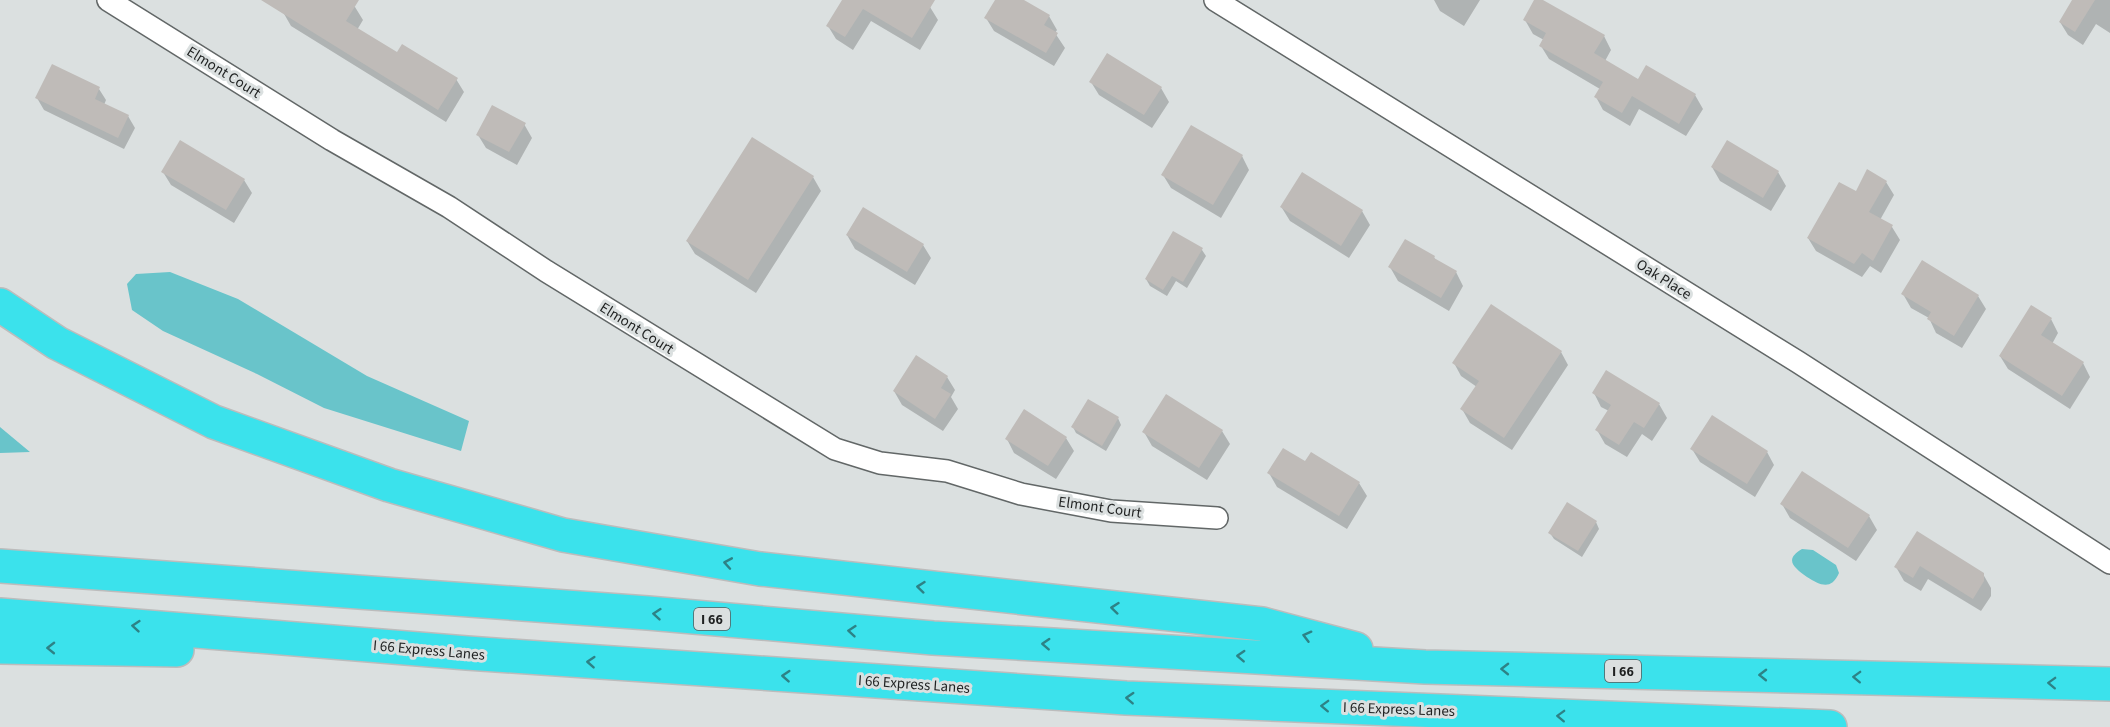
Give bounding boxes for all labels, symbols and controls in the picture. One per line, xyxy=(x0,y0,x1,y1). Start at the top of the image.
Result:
street label: Elmont Court xyxy=(183,41,265,104)
street label: Oak Place xyxy=(1632,254,1696,305)
street label: Elmont Court xyxy=(596,297,678,360)
street label: Elmont Court xyxy=(1057,491,1143,524)
one-way arrow xyxy=(723,557,733,570)
one-way arrow xyxy=(917,581,926,593)
one-way arrow xyxy=(1110,602,1119,615)
one-way arrow xyxy=(653,608,662,621)
road number: I 66 xyxy=(694,608,730,630)
one-way arrow xyxy=(132,620,141,633)
one-way arrow xyxy=(847,625,856,638)
one-way arrow xyxy=(1303,631,1313,643)
street label: I 66 Express Lanes xyxy=(372,635,486,666)
one-way arrow xyxy=(1042,638,1051,651)
one-way arrow xyxy=(47,642,56,654)
one-way arrow xyxy=(1236,650,1245,663)
one-way arrow xyxy=(586,656,595,669)
road number: I 66 xyxy=(1605,660,1641,682)
one-way arrow xyxy=(1500,663,1509,675)
one-way arrow xyxy=(1758,668,1767,681)
one-way arrow xyxy=(781,669,790,682)
street label: I 66 Express Lanes xyxy=(857,670,971,699)
one-way arrow xyxy=(1852,671,1861,683)
one-way arrow xyxy=(2047,676,2056,689)
one-way arrow xyxy=(1125,692,1134,705)
street label: I 66 Express Lanes xyxy=(1343,697,1455,722)
one-way arrow xyxy=(1320,700,1329,713)
one-way arrow xyxy=(1557,710,1566,722)

